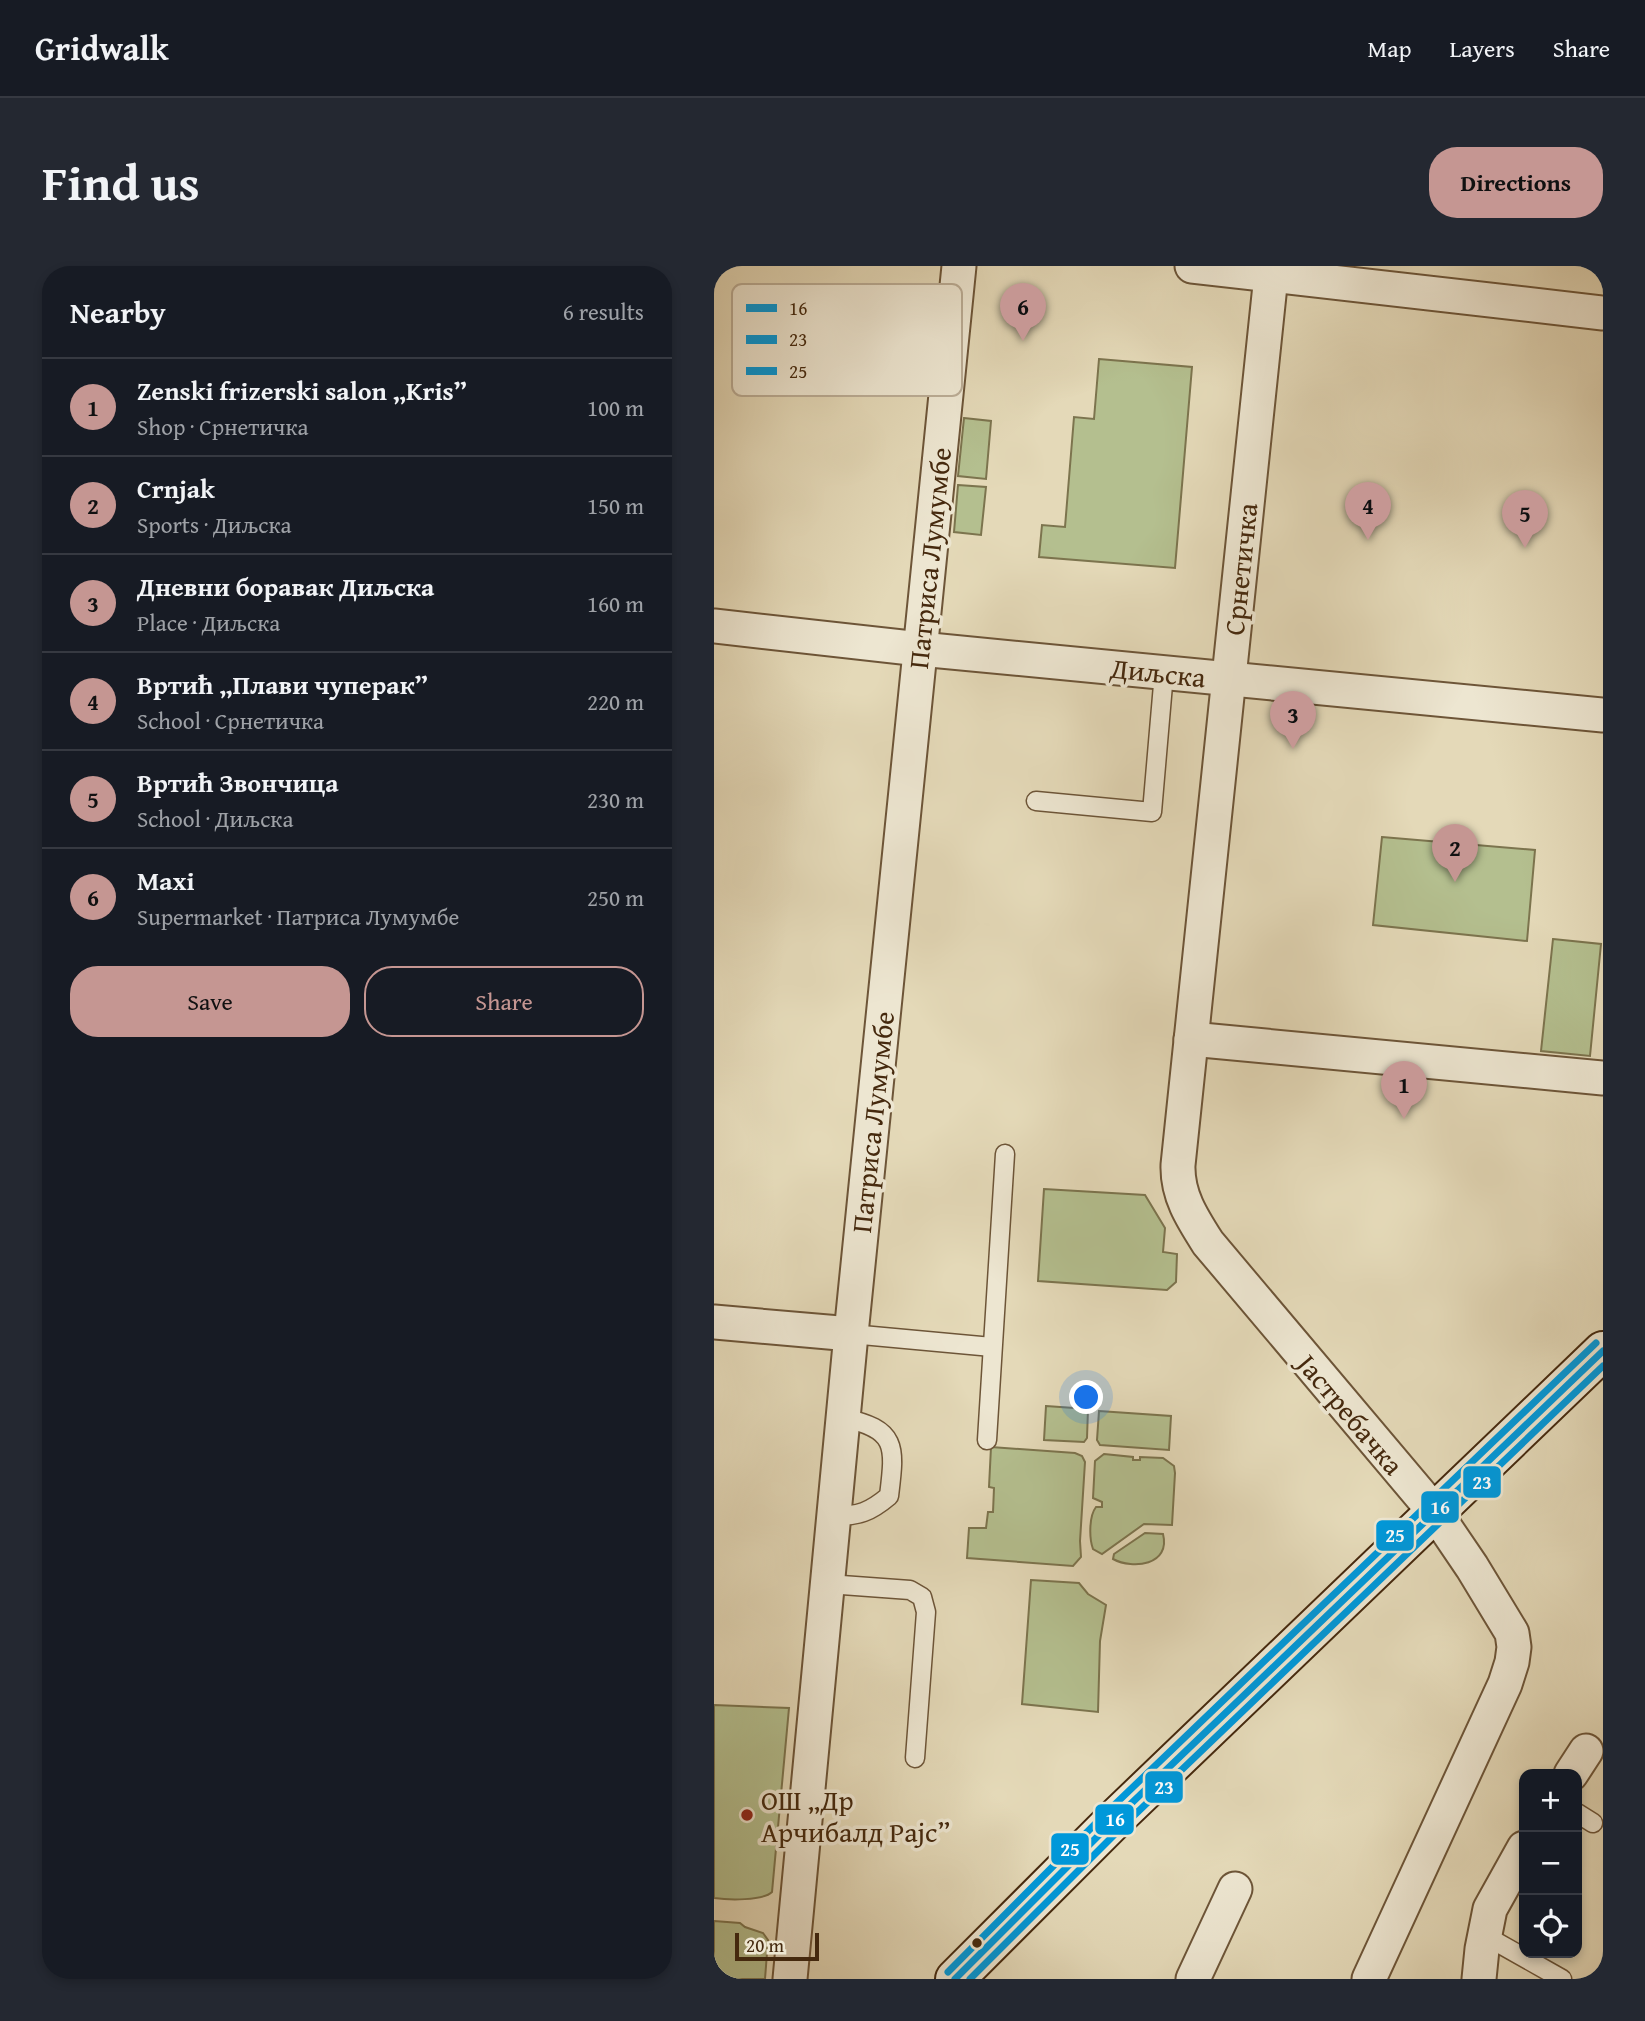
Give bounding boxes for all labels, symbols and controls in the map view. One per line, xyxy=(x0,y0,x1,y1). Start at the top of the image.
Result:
text: Gridwalk xyxy=(35,24,169,72)
text: Map xyxy=(1368,31,1411,66)
text: Layers xyxy=(1449,31,1515,66)
text: Share xyxy=(1553,31,1610,66)
text: Find us xyxy=(42,146,200,218)
button: Directions xyxy=(1429,147,1603,218)
pin: 6 xyxy=(1000,283,1046,341)
legend xyxy=(732,284,962,396)
text: Nearby xyxy=(70,290,166,334)
text: 16 xyxy=(789,294,807,322)
text: 6 results xyxy=(563,295,644,328)
text: 23 xyxy=(789,325,807,353)
text: 25 xyxy=(789,357,807,385)
text: Zenski frizerski salon „Kris” xyxy=(137,371,467,410)
text: 1 xyxy=(87,391,99,424)
text: 100 m xyxy=(587,391,644,424)
text: Shop · Срнетичка xyxy=(137,410,308,443)
street label: Патриса Лумумбе xyxy=(897,445,961,671)
text: Crnjak xyxy=(137,469,215,508)
pin: 4 xyxy=(1345,482,1391,540)
text: 2 xyxy=(87,489,99,522)
text: 150 m xyxy=(587,489,644,522)
pin: 5 xyxy=(1502,490,1548,548)
street label: Срнетичка xyxy=(1213,500,1267,637)
text: Sports · Диљска xyxy=(137,508,292,541)
text: Дневни боравак Диљска xyxy=(137,567,434,606)
text: 3 xyxy=(87,587,99,620)
text: 160 m xyxy=(587,587,644,620)
text: Place · Диљска xyxy=(137,606,280,639)
street label: Диљска xyxy=(1107,647,1208,697)
text: Вртић „Плави чуперак” xyxy=(137,665,428,704)
text: 4 xyxy=(87,685,99,718)
text: 220 m xyxy=(587,685,644,718)
pin: 3 xyxy=(1270,691,1316,749)
text: School · Срнетичка xyxy=(137,704,324,737)
text: Вртић Звончица xyxy=(137,763,339,802)
text: 5 xyxy=(87,783,99,816)
text: 230 m xyxy=(587,783,644,816)
text: School · Диљска xyxy=(137,802,293,835)
pin: 2 xyxy=(1432,824,1478,882)
text: Maxi xyxy=(137,861,194,900)
text: 6 xyxy=(87,881,99,914)
text: 250 m xyxy=(587,881,644,914)
text: Supermarket · Патриса Лумумбе xyxy=(137,900,459,933)
button: Save xyxy=(70,966,350,1037)
button: Share xyxy=(364,966,644,1037)
street label: Патриса Лумумбе xyxy=(840,1009,904,1235)
pin: 1 xyxy=(1381,1061,1427,1119)
street label: Јастребачка xyxy=(1286,1342,1414,1484)
your location xyxy=(1069,1380,1103,1414)
line badge: 23 xyxy=(1462,1465,1502,1499)
text: 23 xyxy=(1472,1468,1492,1496)
line badge: 16 xyxy=(1420,1490,1460,1524)
text: 16 xyxy=(1430,1493,1450,1521)
line badge: 25 xyxy=(1375,1519,1415,1552)
text: 25 xyxy=(1385,1521,1405,1549)
map controls xyxy=(1519,1769,1582,1958)
button: + xyxy=(1519,1769,1582,1832)
line badge: 23 xyxy=(1144,1770,1184,1804)
text: 23 xyxy=(1154,1773,1174,1801)
place label: ОШ „Др Арчибалд Рајс” xyxy=(761,1779,950,1852)
line badge: 16 xyxy=(1094,1803,1135,1836)
text: 16 xyxy=(1105,1805,1125,1833)
marker: ОШ „Др Арчибалд Рајс” xyxy=(739,1807,755,1823)
line badge: 25 xyxy=(1050,1832,1090,1866)
button: − xyxy=(1519,1832,1582,1895)
text: 25 xyxy=(1060,1835,1080,1863)
button: locate xyxy=(1519,1895,1582,1958)
scale bar xyxy=(735,1930,819,1962)
text: 20 m xyxy=(746,1931,784,1959)
unlabelled marker xyxy=(970,1936,984,1950)

